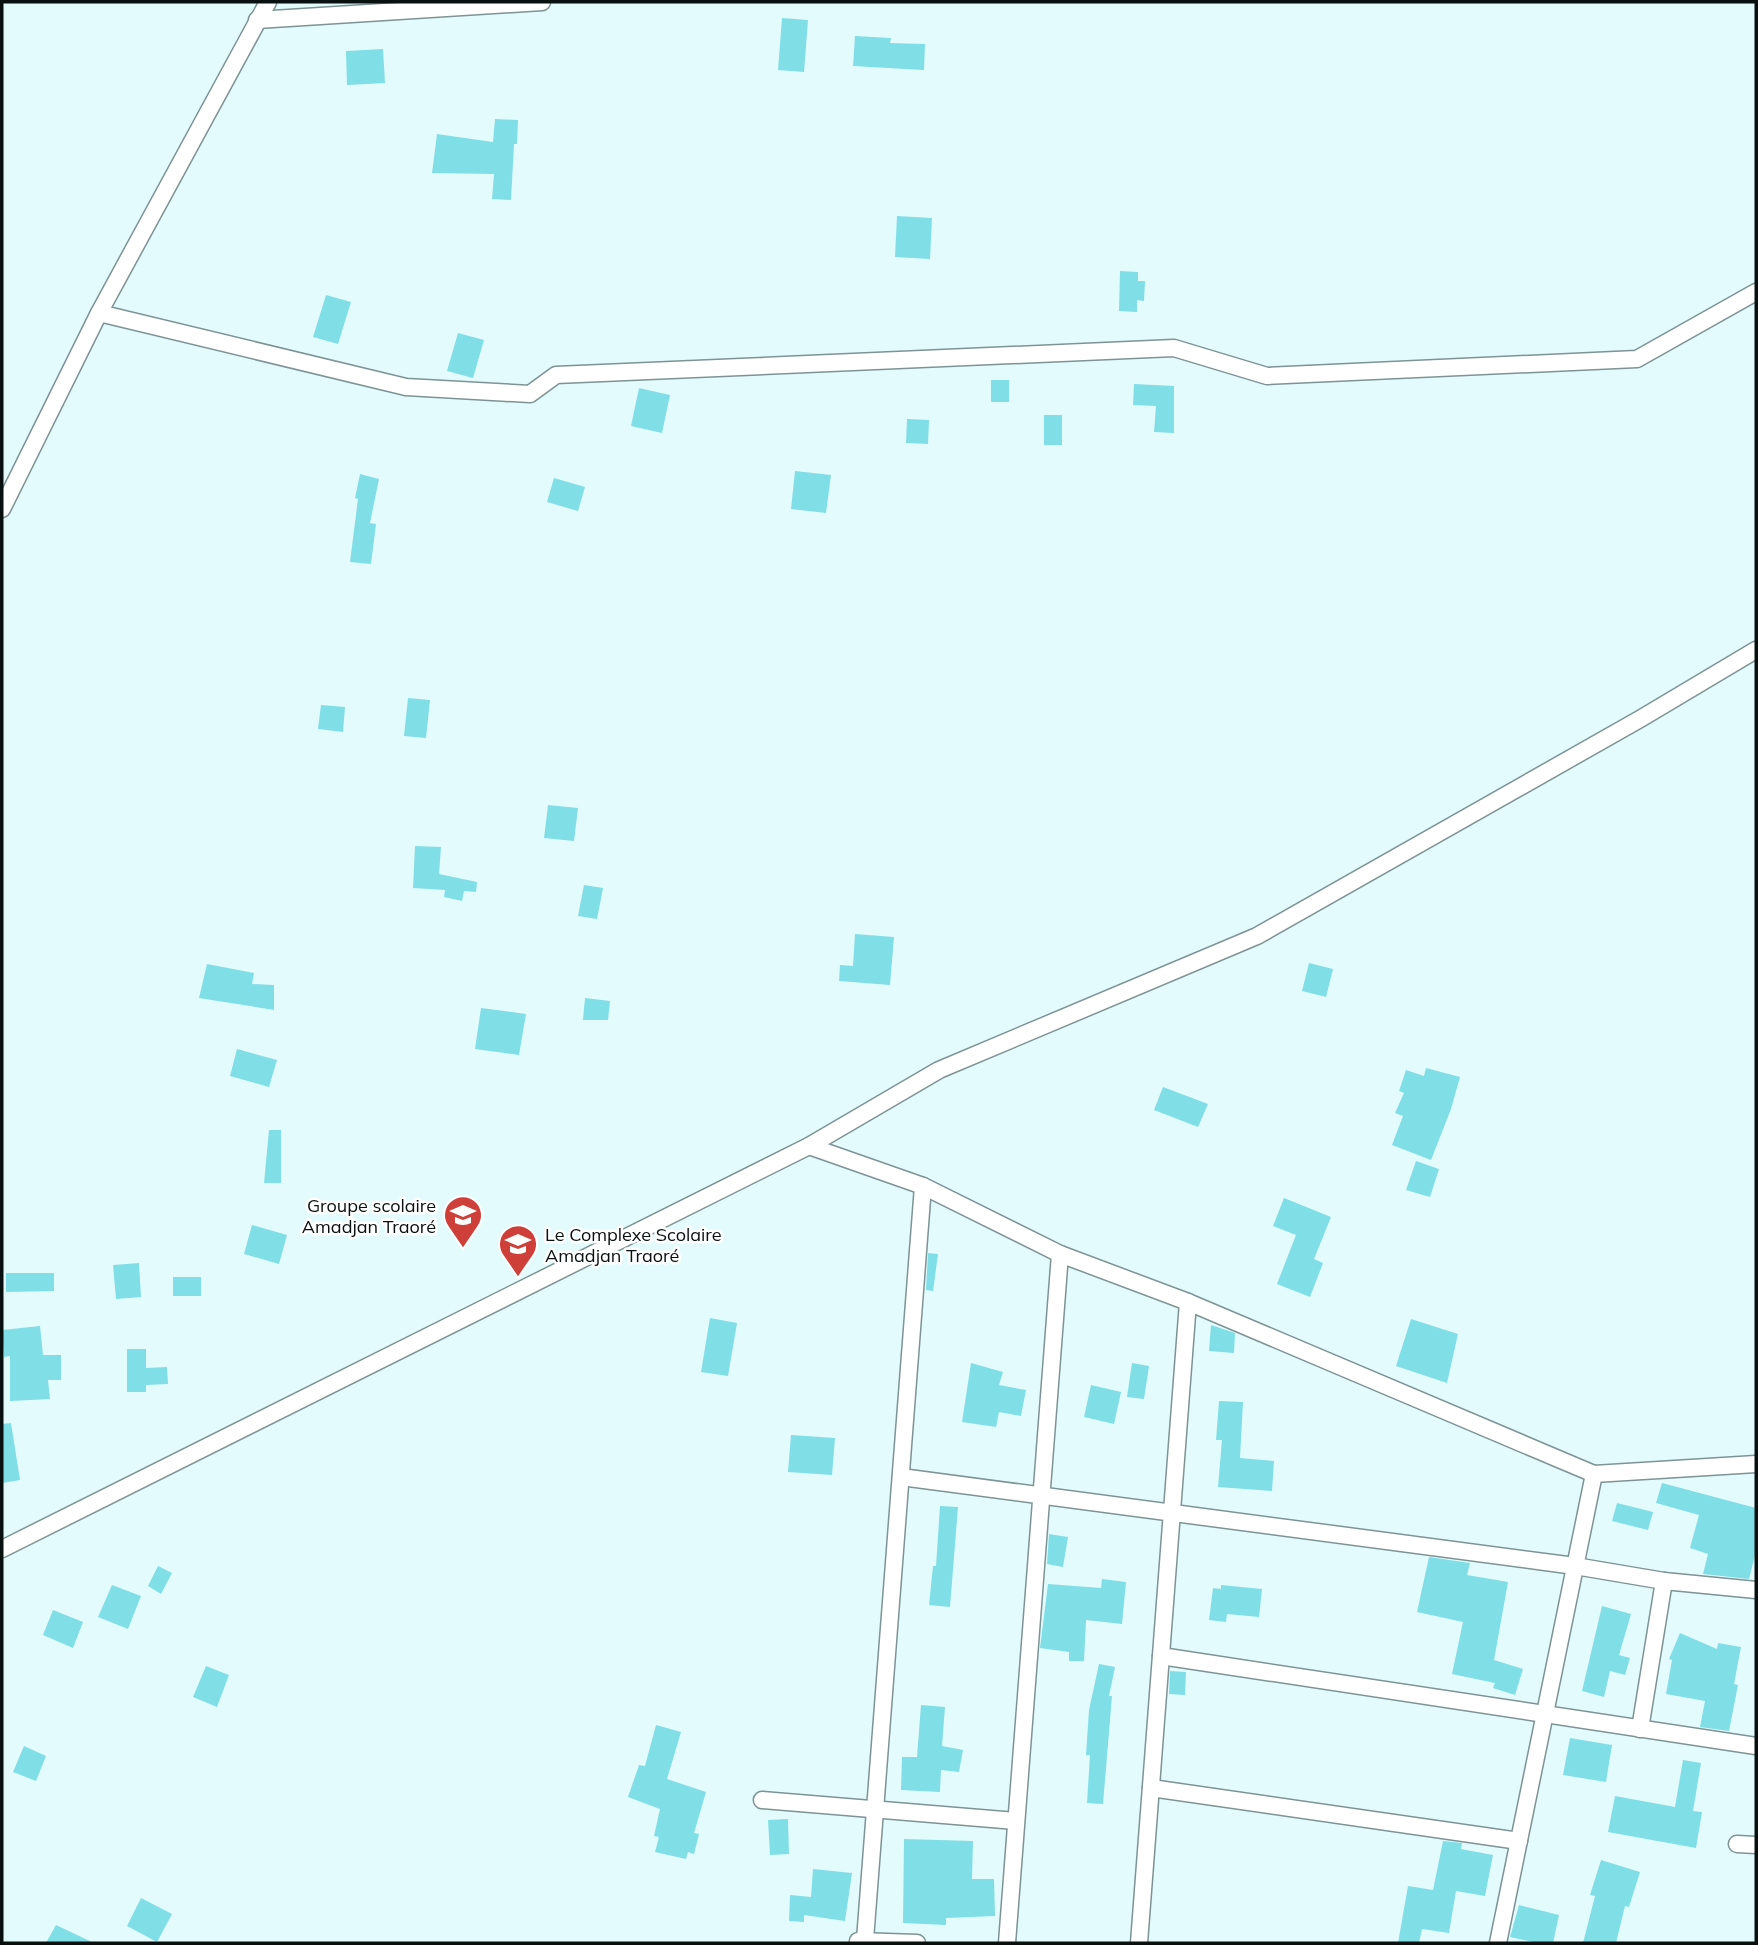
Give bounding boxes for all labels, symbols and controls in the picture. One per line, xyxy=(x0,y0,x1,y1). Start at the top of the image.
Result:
place label: Groupe scolaire Amadjan Traoré xyxy=(302,1194,436,1238)
school or university icon: Groupe scolaire Amadjan Traoré xyxy=(442,1194,484,1249)
school or university icon: Le Complexe Scolaire Amadjan Traoré xyxy=(497,1223,539,1278)
place label: Le Complexe Scolaire Amadjan Traoré xyxy=(545,1223,722,1267)

